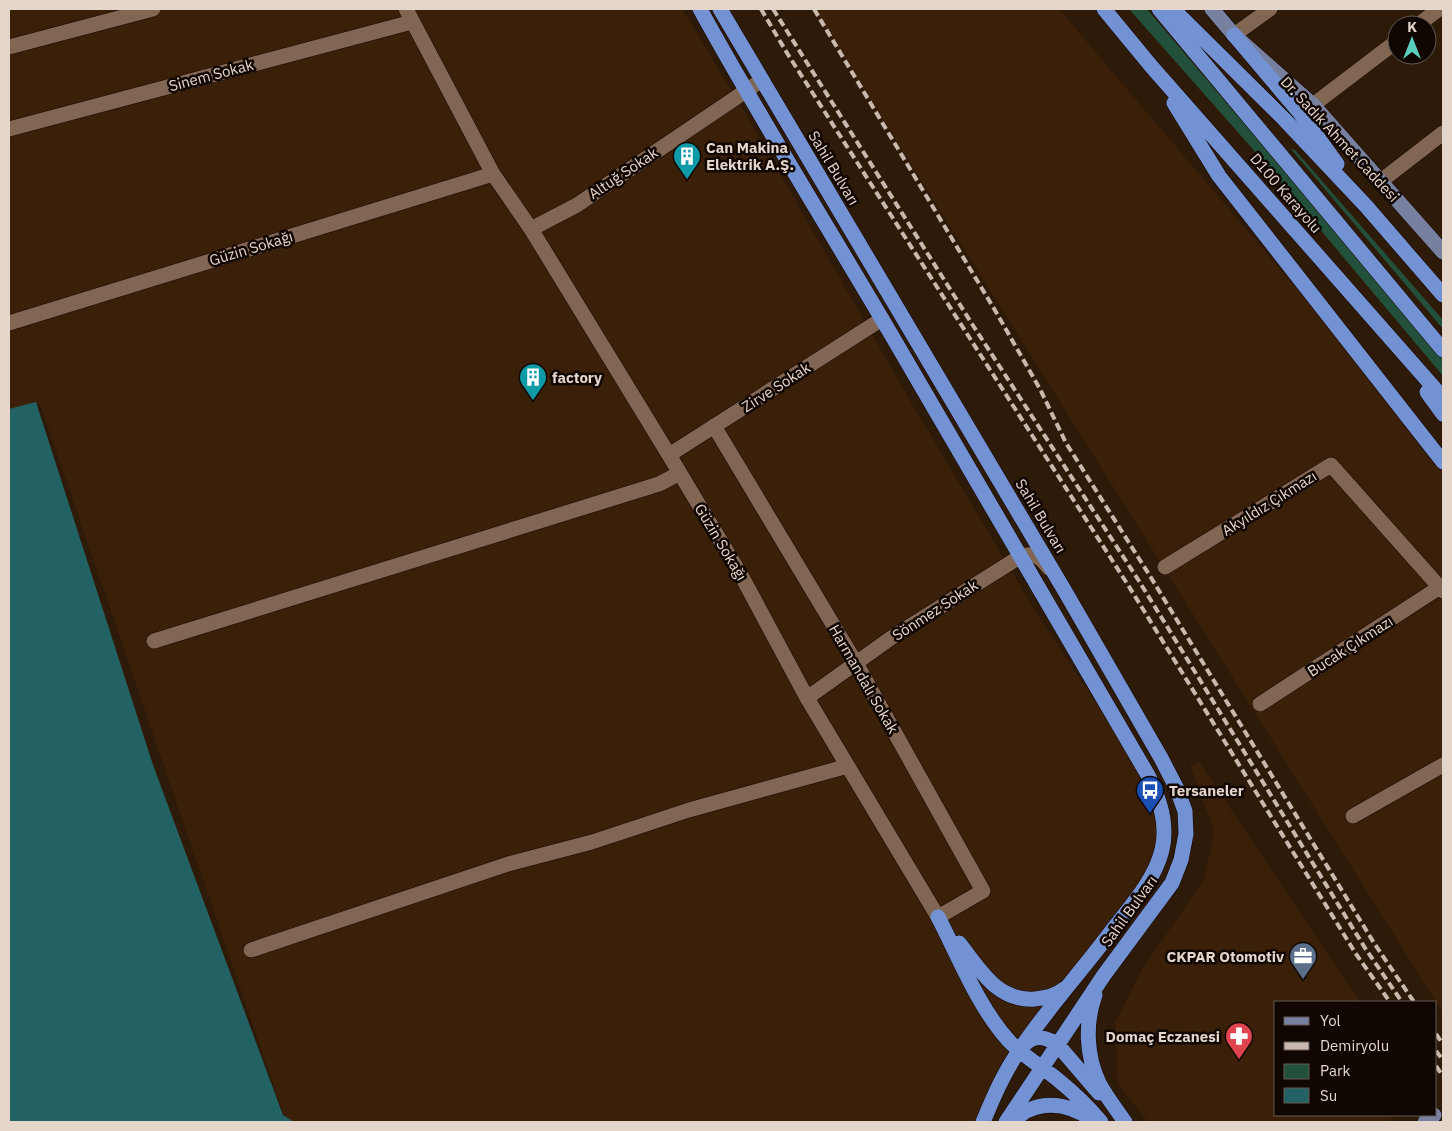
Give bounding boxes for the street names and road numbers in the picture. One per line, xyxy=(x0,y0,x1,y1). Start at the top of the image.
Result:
street label: Sinem Sokak xyxy=(167,55,255,95)
street label: Dr. Sadık Ahmet Caddesi xyxy=(1277,72,1403,206)
street label: Sahil Bulvarı xyxy=(804,127,864,209)
street label: Altuğ Sokak xyxy=(585,143,661,203)
street label: D100 Karayolu xyxy=(1246,149,1326,237)
street label: Güzin Sokağı xyxy=(207,226,295,270)
street label: Zirve Sokak xyxy=(738,358,814,416)
street label: Akyıldız Çıkmazı xyxy=(1218,466,1320,540)
street label: Sahil Bulvarı xyxy=(1011,475,1071,557)
street label: Güzin Sokağı xyxy=(691,500,751,584)
street label: Sönmez Sokak xyxy=(889,575,981,645)
street label: Bucak Çıkmazı xyxy=(1304,611,1396,681)
street label: Harmandalı Sokak xyxy=(825,621,903,737)
street label: Sahil Bulvarı xyxy=(1097,872,1161,950)

